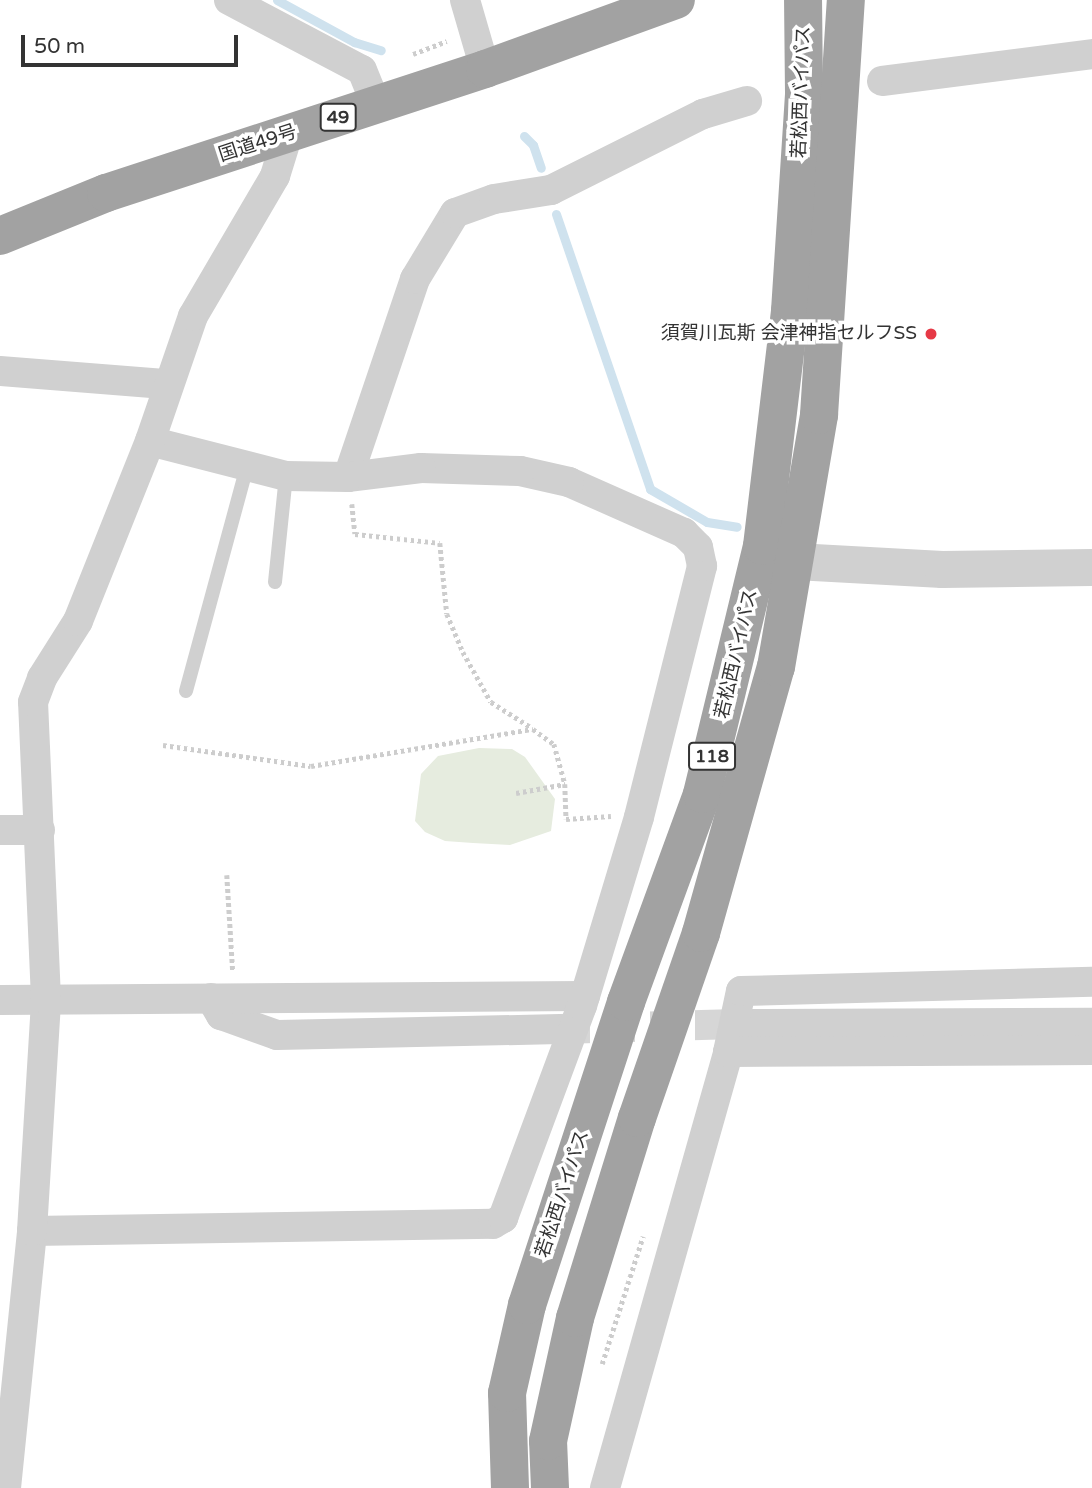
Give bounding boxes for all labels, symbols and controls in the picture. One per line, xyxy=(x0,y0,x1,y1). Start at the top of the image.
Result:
scale bar xyxy=(24,21,242,65)
street label: 若松西バイパス xyxy=(788,25,816,159)
text: 50 m xyxy=(34,34,85,59)
road number: 49 xyxy=(319,103,357,132)
street label: 国道49号 xyxy=(216,121,300,167)
place label: 須賀川瓦斯 会津神指セルフSS xyxy=(661,323,917,345)
marker: 須賀川瓦斯 会津神指セルフSS xyxy=(923,326,939,342)
street label: 若松西バイパス xyxy=(711,587,763,721)
road number: 118 xyxy=(688,742,736,770)
street label: 若松西バイパス xyxy=(532,1127,594,1261)

